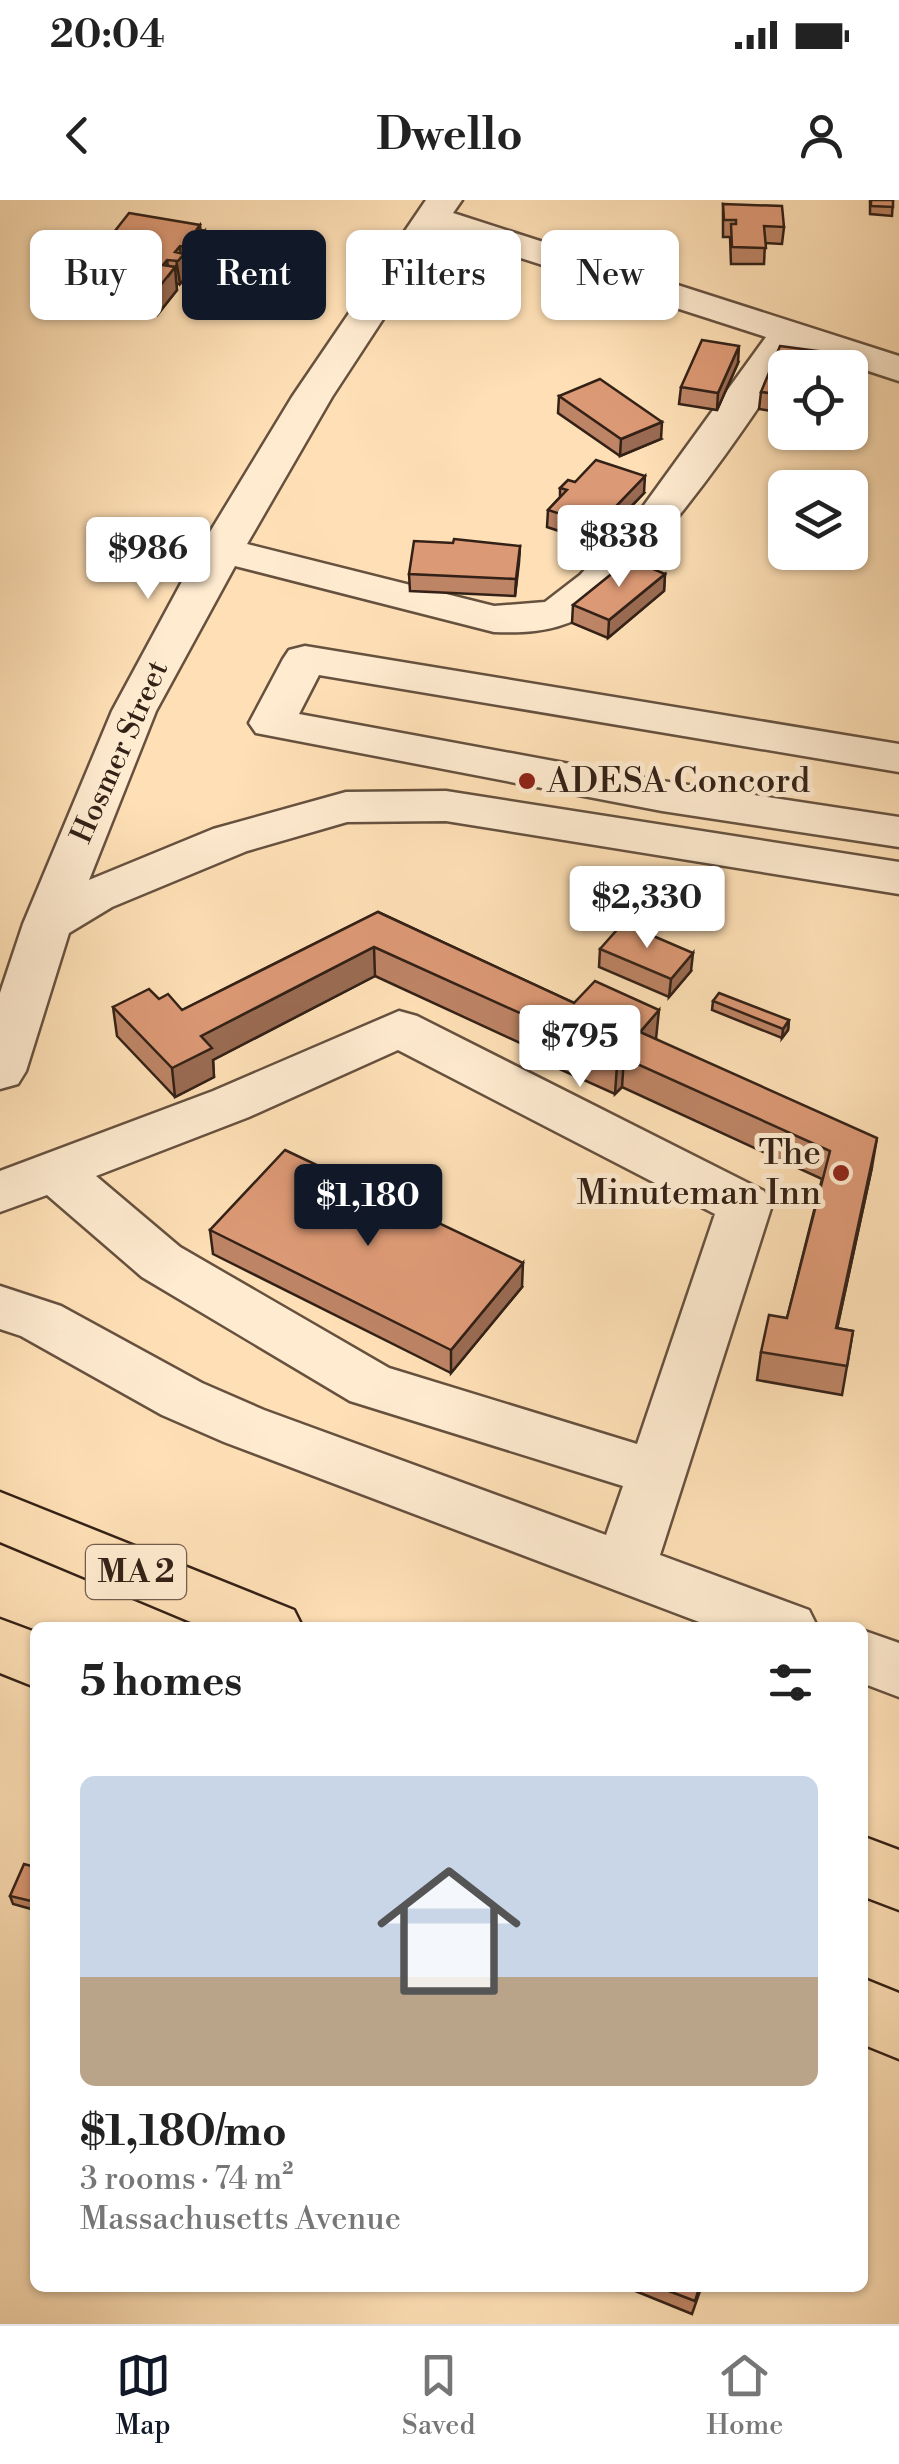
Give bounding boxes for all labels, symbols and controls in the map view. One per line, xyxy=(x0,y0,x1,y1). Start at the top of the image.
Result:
text: 20:04 xyxy=(50,12,165,59)
text: Dwello xyxy=(376,107,523,164)
icon: back xyxy=(50,108,105,163)
icon: person xyxy=(794,108,849,163)
chip: Buy xyxy=(30,230,162,320)
chip: Rent xyxy=(182,230,326,320)
chip: Filters xyxy=(346,230,521,320)
chip: New xyxy=(541,230,679,320)
map controls xyxy=(768,350,868,570)
button: locate xyxy=(768,350,868,450)
button: layers xyxy=(768,470,868,570)
pin: $838 xyxy=(560,505,678,590)
pin: $986 xyxy=(89,517,207,602)
text: $838 xyxy=(579,517,659,557)
text: $986 xyxy=(108,529,188,569)
street label: Hosmer Street xyxy=(63,654,177,849)
place label: ADESA Concord xyxy=(546,760,810,803)
marker: ADESA Concord xyxy=(516,770,538,792)
pin: $2,330 xyxy=(566,866,728,951)
text: $2,330 xyxy=(592,878,702,918)
pin: $795 xyxy=(521,1005,639,1090)
text: $795 xyxy=(541,1017,619,1057)
place label: The Minuteman Inn xyxy=(576,1132,821,1215)
marker: The Minuteman Inn xyxy=(830,1162,852,1184)
pin: $1,180 xyxy=(287,1164,449,1249)
text: $1,180 xyxy=(316,1176,420,1216)
road number: MA 2 xyxy=(86,1545,186,1599)
icon: filters xyxy=(763,1655,818,1710)
text: 5 homes xyxy=(80,1656,242,1709)
icon: home xyxy=(359,1841,539,2021)
text: $1,180/mo xyxy=(80,2106,287,2159)
text: 3 rooms · 74 m² xyxy=(80,2159,293,2199)
text: Massachusetts Avenue xyxy=(80,2199,401,2239)
tab: Map xyxy=(116,2348,171,2443)
tab: Saved xyxy=(402,2348,475,2443)
tab: Home xyxy=(707,2348,783,2443)

